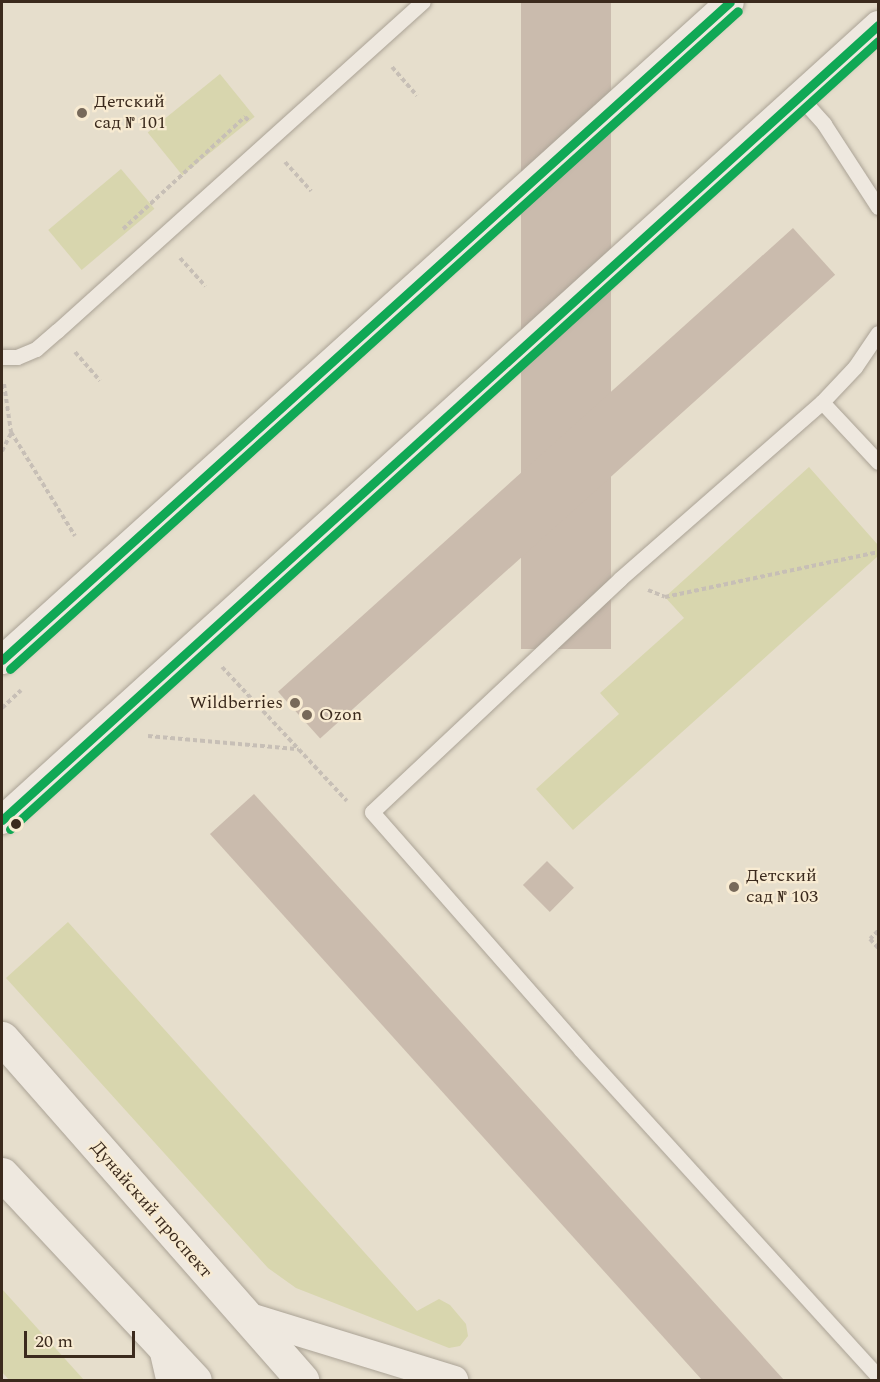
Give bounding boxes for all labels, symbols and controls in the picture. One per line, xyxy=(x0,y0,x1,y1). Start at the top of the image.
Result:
place label: Детский сад № 101 xyxy=(94,92,166,134)
marker: Детский сад № 101 xyxy=(75,106,89,120)
place label: Wildberries xyxy=(189,692,283,714)
marker: Wildberries xyxy=(288,696,302,710)
place label: Ozon xyxy=(319,704,362,726)
marker: Ozon xyxy=(300,708,314,722)
unlabelled marker xyxy=(10,818,22,830)
place label: Детский сад № 103 xyxy=(746,866,818,908)
marker: Детский сад № 103 xyxy=(727,880,741,894)
street label: Дунайский проспект xyxy=(86,1137,216,1283)
scale bar xyxy=(27,1319,138,1357)
text: 20 m xyxy=(35,1328,73,1355)

